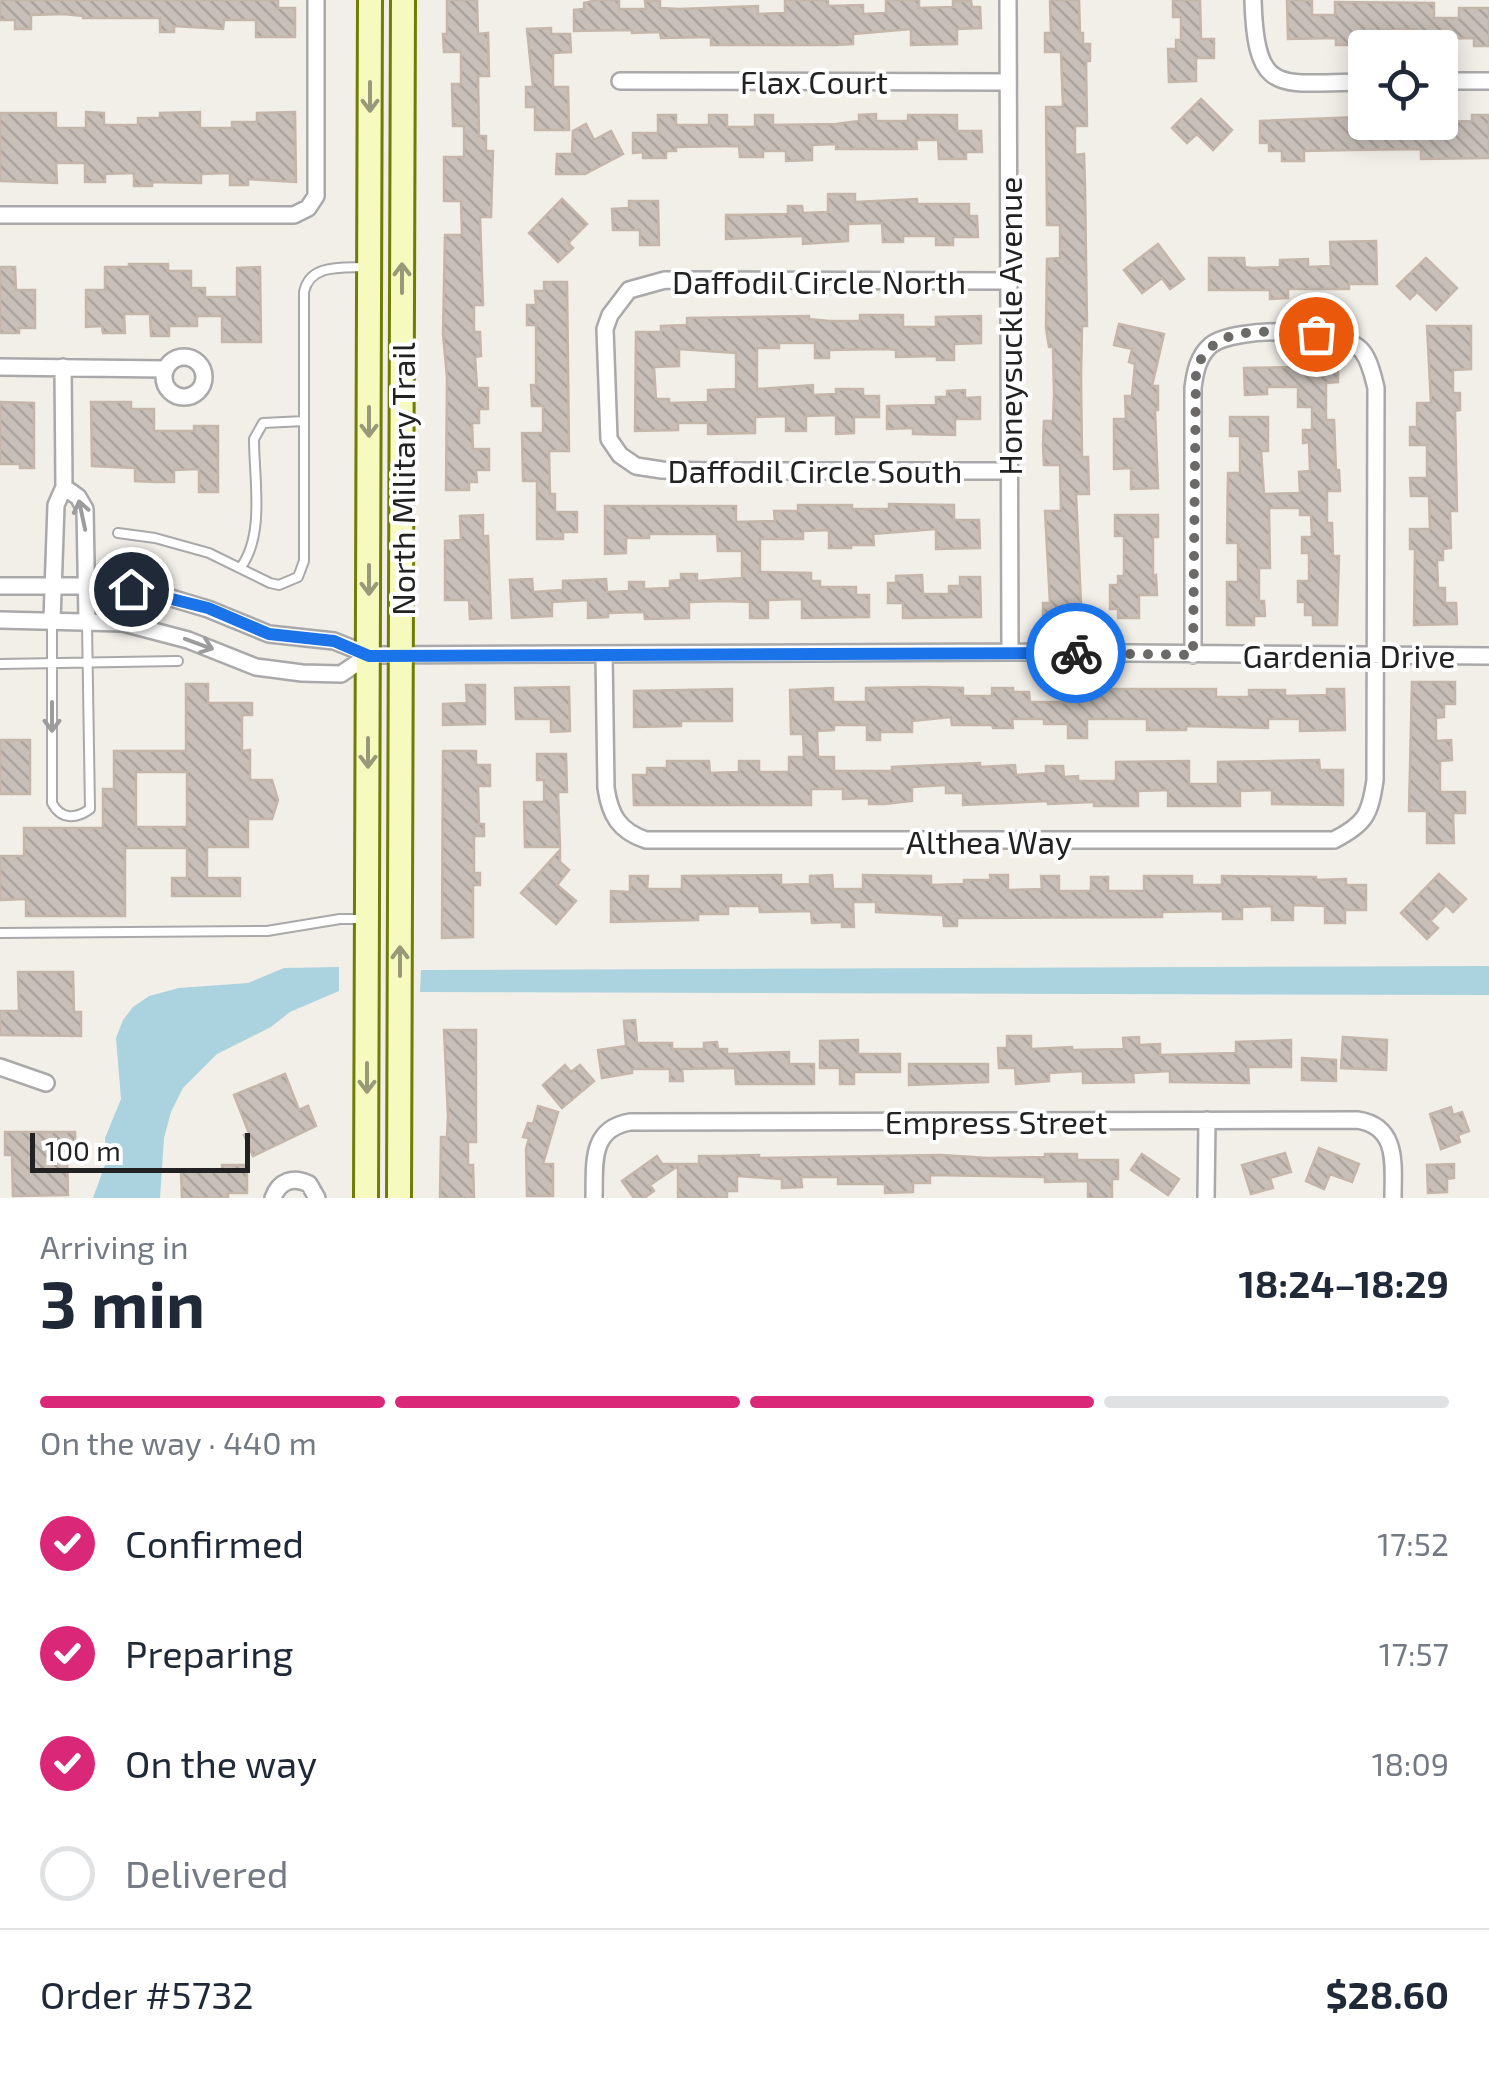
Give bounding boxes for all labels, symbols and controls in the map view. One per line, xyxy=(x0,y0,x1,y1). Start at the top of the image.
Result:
map controls xyxy=(1348,30,1458,140)
button: locate xyxy=(1348,30,1458,140)
street label: Flax Court xyxy=(740,62,888,100)
one-way arrow xyxy=(360,80,380,113)
street label: Honeysuckle Avenue xyxy=(990,177,1028,475)
one-way arrow xyxy=(392,262,412,294)
street label: Daffodil Circle North xyxy=(672,262,966,300)
pin xyxy=(1274,292,1359,377)
icon: bag xyxy=(1289,307,1344,362)
street label: North Military Trail xyxy=(383,342,421,616)
one-way arrow xyxy=(360,406,378,438)
street label: Daffodil Circle South xyxy=(668,451,962,489)
one-way arrow xyxy=(72,499,91,531)
pin xyxy=(89,547,174,632)
icon: home xyxy=(104,562,159,617)
one-way arrow xyxy=(360,564,378,596)
courier xyxy=(1026,603,1126,703)
icon: bike xyxy=(1049,626,1104,681)
one-way arrow xyxy=(183,636,214,654)
street label: Gardenia Drive xyxy=(1243,636,1455,674)
one-way arrow xyxy=(42,700,62,733)
one-way arrow xyxy=(358,736,378,768)
street label: Althea Way xyxy=(906,822,1072,860)
one-way arrow xyxy=(390,945,410,978)
one-way arrow xyxy=(358,1060,376,1093)
street label: Empress Street xyxy=(885,1102,1107,1140)
scale bar xyxy=(30,1128,250,1172)
text: 100 m xyxy=(45,1133,121,1167)
text: Arriving in xyxy=(40,1227,189,1265)
text: 18:24–18:29 xyxy=(1238,1260,1449,1306)
text: 3 min xyxy=(40,1263,205,1341)
text: On the way · 440 m xyxy=(40,1423,317,1461)
icon: check xyxy=(40,1516,95,1571)
text: Confirmed xyxy=(125,1520,304,1566)
text: 17:52 xyxy=(1377,1524,1449,1562)
icon: check xyxy=(40,1626,95,1681)
text: Preparing xyxy=(125,1630,293,1676)
text: 17:57 xyxy=(1379,1634,1449,1672)
icon: check xyxy=(40,1736,95,1791)
text: On the way xyxy=(125,1740,317,1786)
text: 18:09 xyxy=(1372,1744,1449,1782)
text: Delivered xyxy=(125,1850,289,1896)
text: Order #5732 xyxy=(40,1971,254,2017)
text: $28.60 xyxy=(1326,1971,1449,2017)

